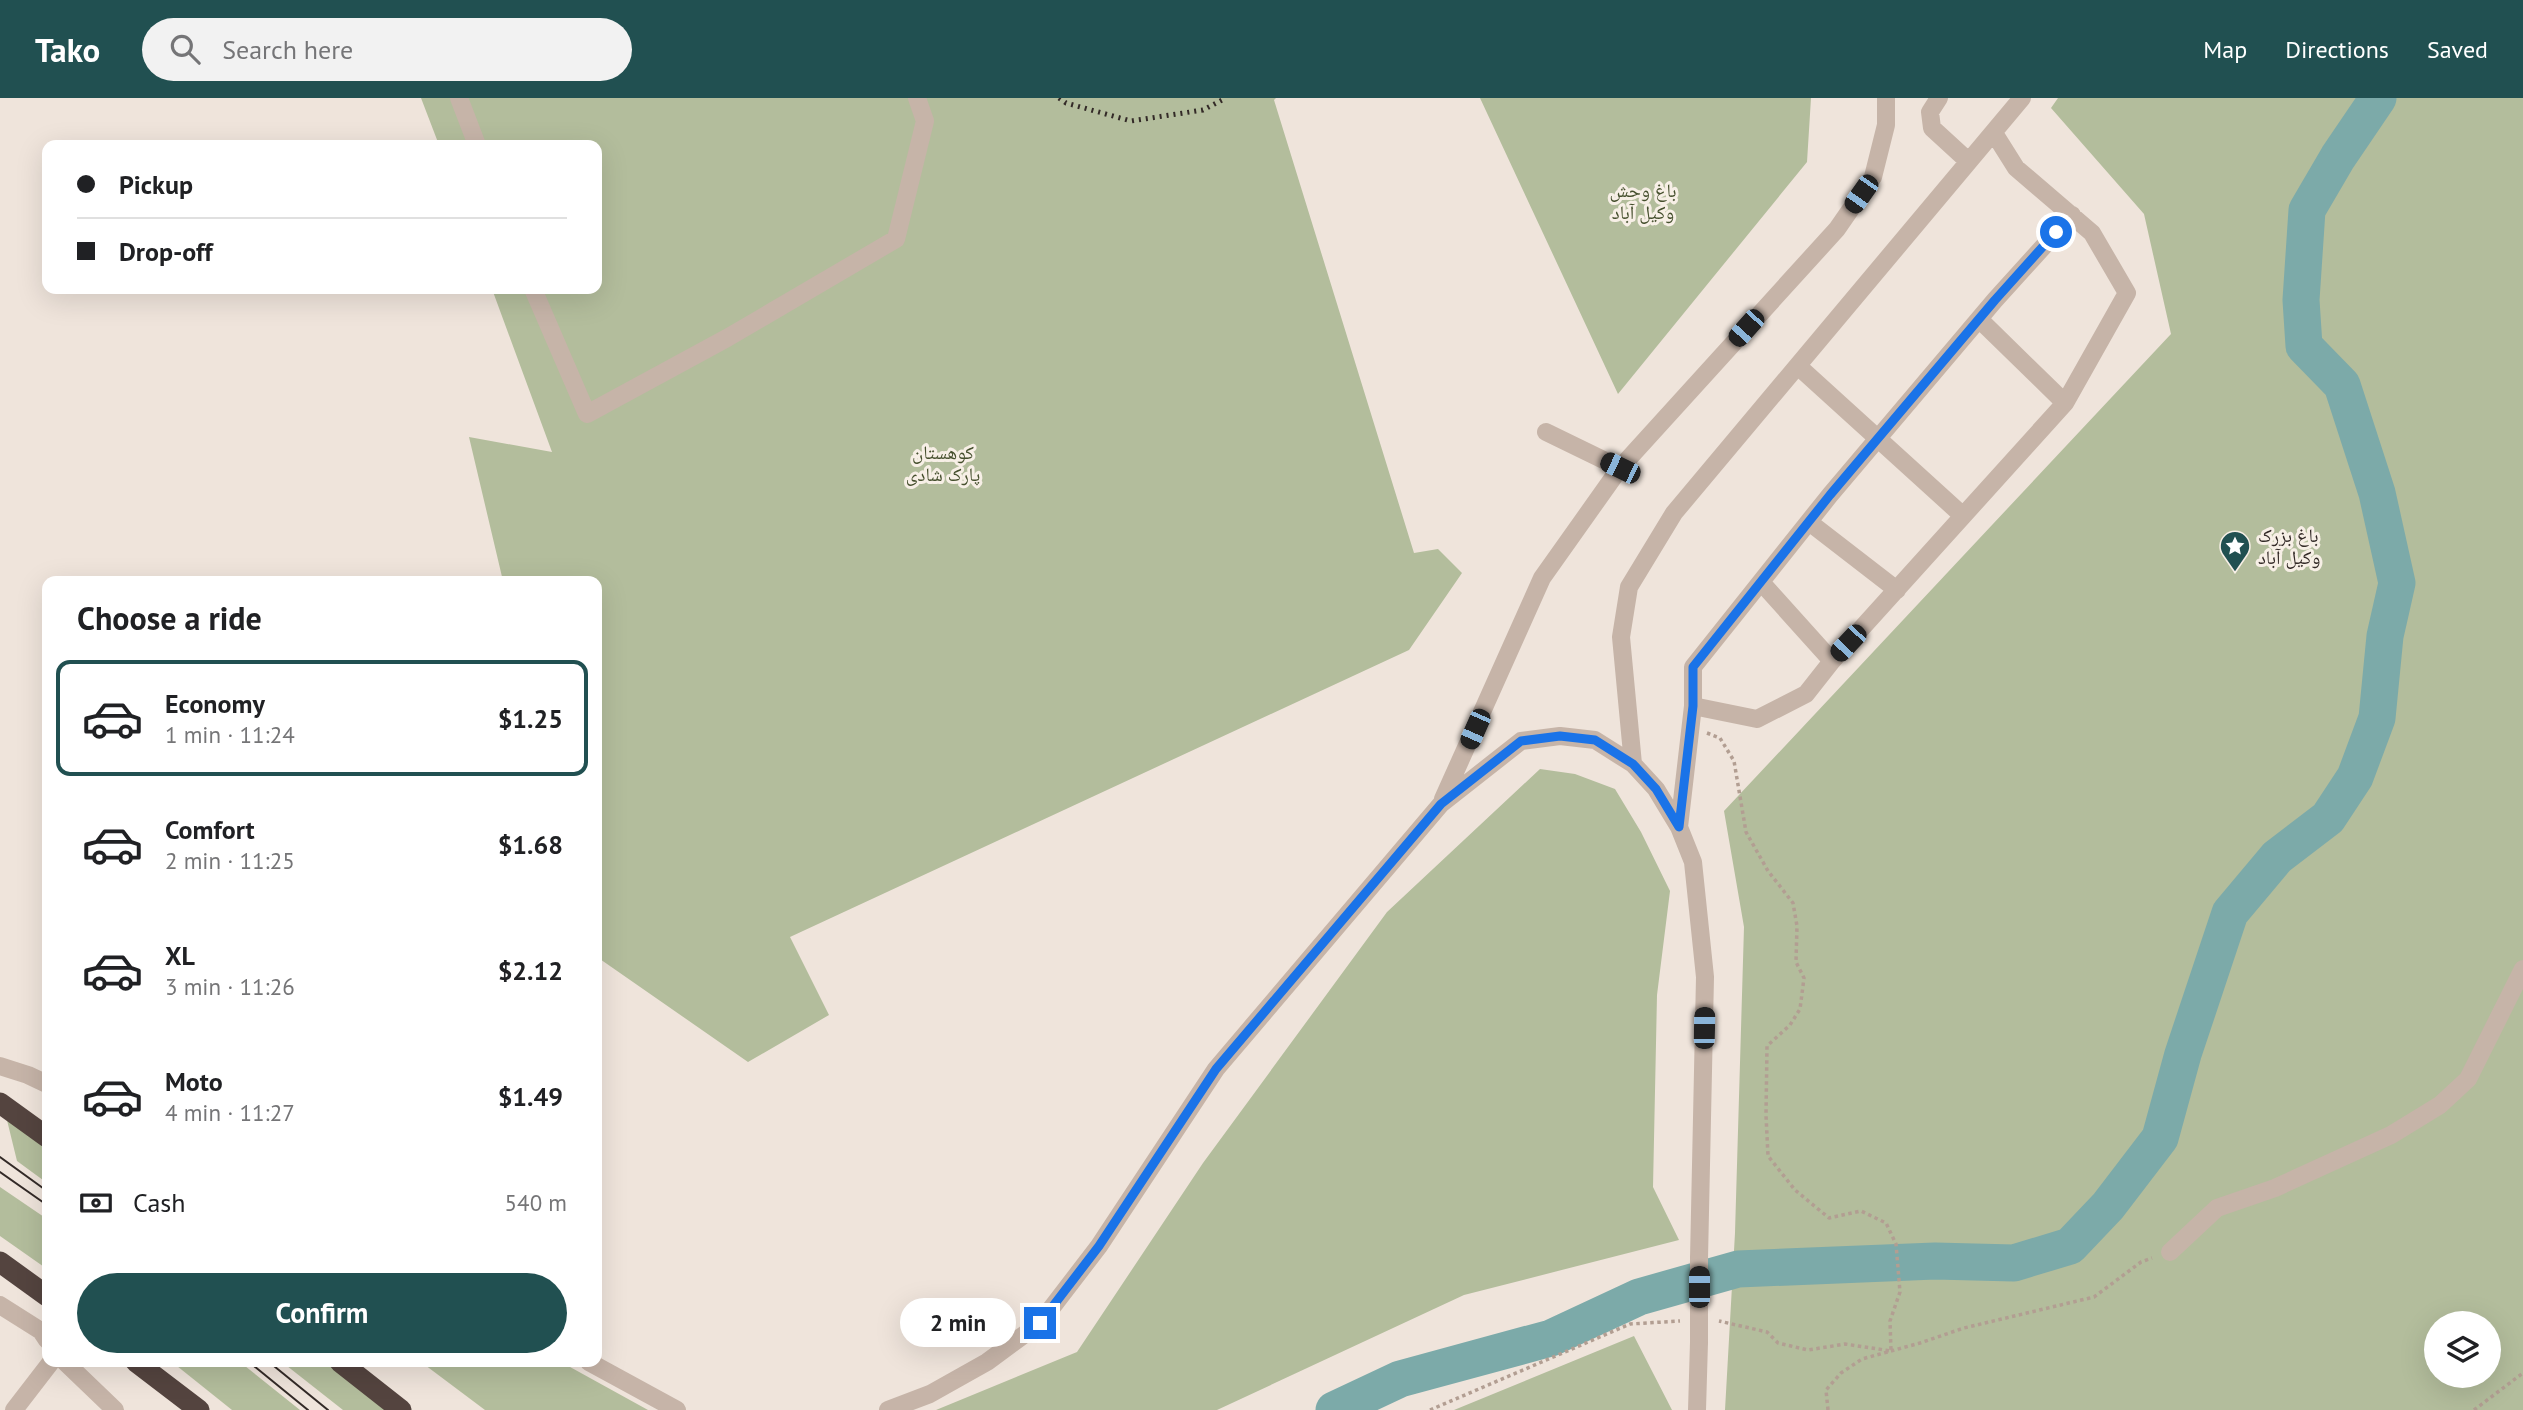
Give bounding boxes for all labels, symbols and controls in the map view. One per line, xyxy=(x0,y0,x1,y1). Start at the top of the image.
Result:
search box xyxy=(142,18,632,81)
text: Tako xyxy=(35,28,100,71)
icon: search xyxy=(166,30,204,68)
text: Search here xyxy=(222,33,353,66)
text: Map xyxy=(2203,34,2247,65)
text: Directions xyxy=(2285,34,2389,65)
text: Saved xyxy=(2427,34,2488,65)
text: Pickup xyxy=(119,168,193,201)
car xyxy=(1841,171,1882,217)
park label: باغ وحش وکیل آباد xyxy=(1610,178,1676,224)
route start xyxy=(2040,216,2072,248)
text: Drop-off xyxy=(119,235,213,268)
car xyxy=(1725,305,1768,351)
park label: کوهستان پارک شادی xyxy=(906,440,980,486)
car xyxy=(1597,449,1644,487)
place label: باغ بزرک وکیل آباد xyxy=(2258,523,2320,569)
place icon: باغ بزرک وکیل آباد xyxy=(2218,529,2252,573)
text: Choose a ride xyxy=(77,597,262,639)
car xyxy=(1826,620,1871,666)
icon: car xyxy=(81,687,144,750)
text: Economy xyxy=(165,687,265,720)
text: $1.25 xyxy=(498,702,563,735)
car xyxy=(1457,706,1494,752)
text: 1 min · 11:24 xyxy=(165,720,295,749)
icon: car xyxy=(81,813,144,876)
text: Comfort xyxy=(165,813,255,846)
text: $1.68 xyxy=(498,828,563,861)
text: 2 min · 11:25 xyxy=(165,846,295,875)
icon: car xyxy=(81,939,144,1002)
text: XL xyxy=(165,939,195,972)
text: $2.12 xyxy=(498,954,563,987)
text: 3 min · 11:26 xyxy=(165,972,295,1001)
car xyxy=(1694,1007,1715,1049)
icon: car xyxy=(81,1065,144,1128)
text: Moto xyxy=(165,1065,223,1098)
text: $1.49 xyxy=(498,1080,563,1113)
text: 4 min · 11:27 xyxy=(165,1098,295,1127)
icon: cash xyxy=(77,1184,115,1222)
text: Cash xyxy=(133,1186,185,1219)
text: 540 m xyxy=(505,1188,567,1217)
car xyxy=(1689,1266,1710,1308)
button: Confirm xyxy=(77,1273,567,1353)
callout: 2 min xyxy=(900,1298,1016,1348)
route end xyxy=(1024,1307,1056,1339)
text: 2 min xyxy=(930,1308,986,1337)
map controls xyxy=(2424,1311,2501,1388)
button: layers xyxy=(2424,1311,2501,1388)

